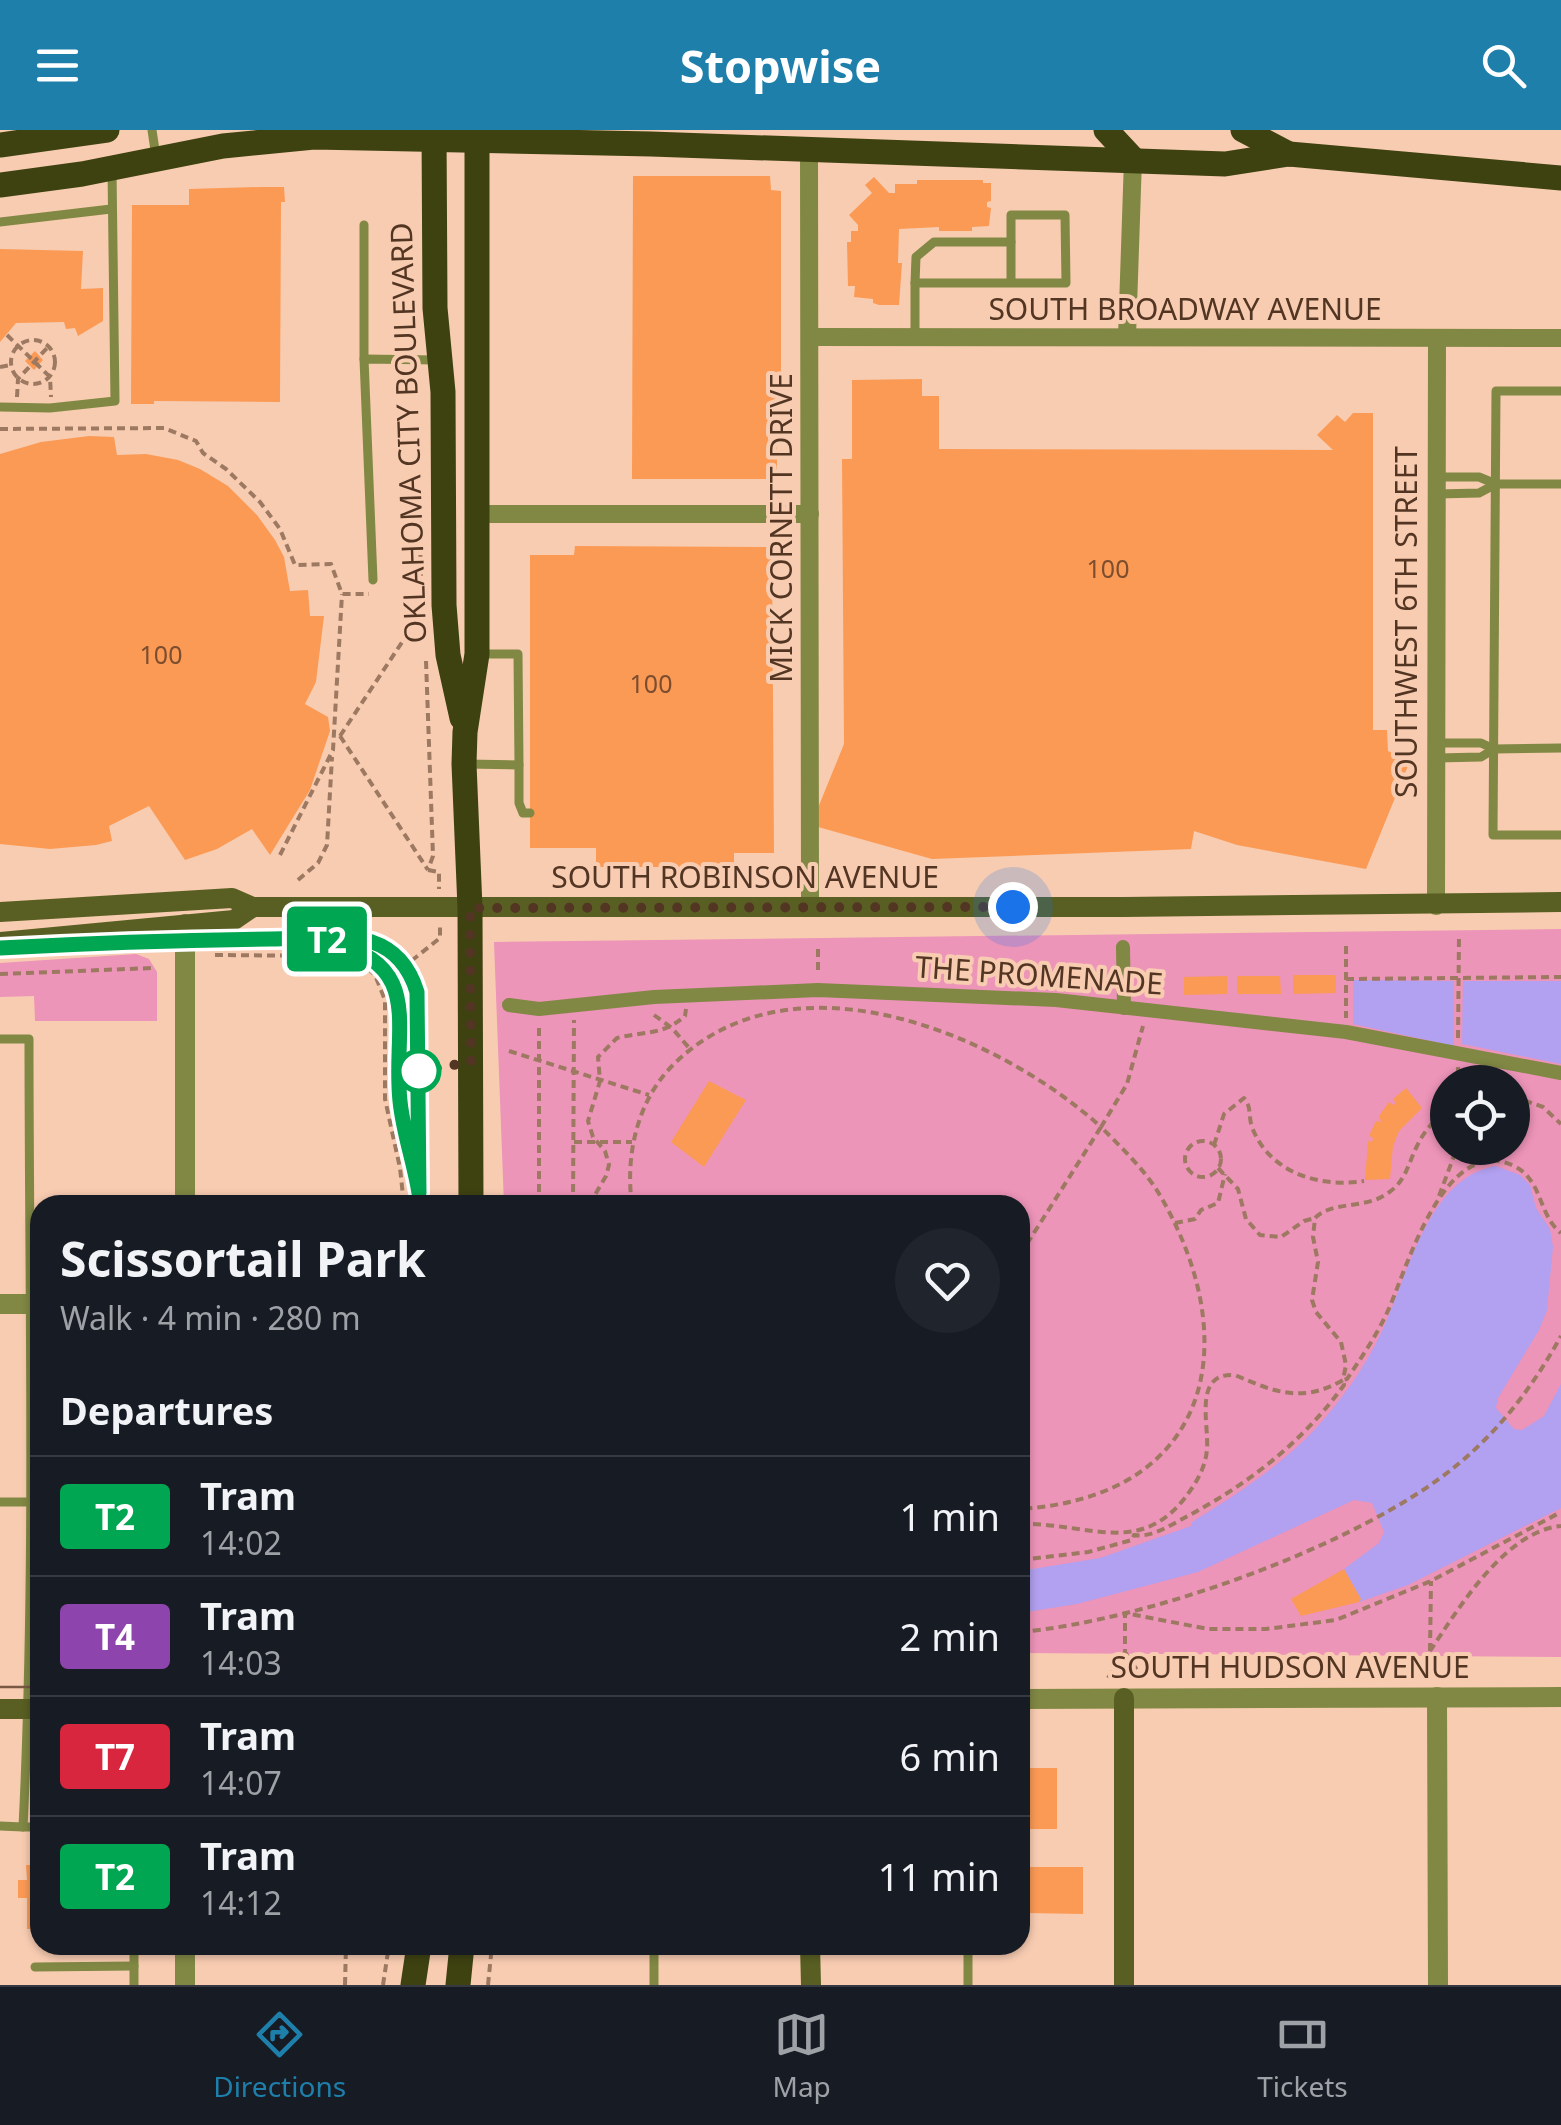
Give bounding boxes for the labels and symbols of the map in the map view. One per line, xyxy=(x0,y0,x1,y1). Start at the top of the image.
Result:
street label: OKLAHOMA CITY BOULEVARD xyxy=(380,222,435,644)
street label: SOUTH BROADWAY AVENUE xyxy=(988,288,1382,329)
street label: MICK CORNETT DRIVE xyxy=(760,373,801,683)
street label: SOUTHWEST 6TH STREET xyxy=(1385,446,1426,798)
house number: 100 xyxy=(1087,551,1129,585)
house number: 100 xyxy=(140,637,182,671)
house number: 100 xyxy=(630,666,672,700)
street label: SOUTH ROBINSON AVENUE xyxy=(551,856,939,897)
your location xyxy=(988,882,1038,932)
line badge: T2 xyxy=(282,906,372,972)
street label: THE PROMENADE xyxy=(914,945,1164,1004)
unlabelled marker xyxy=(398,1050,440,1092)
street label: SOUTH HUDSON AVENUE xyxy=(1110,1646,1470,1687)

